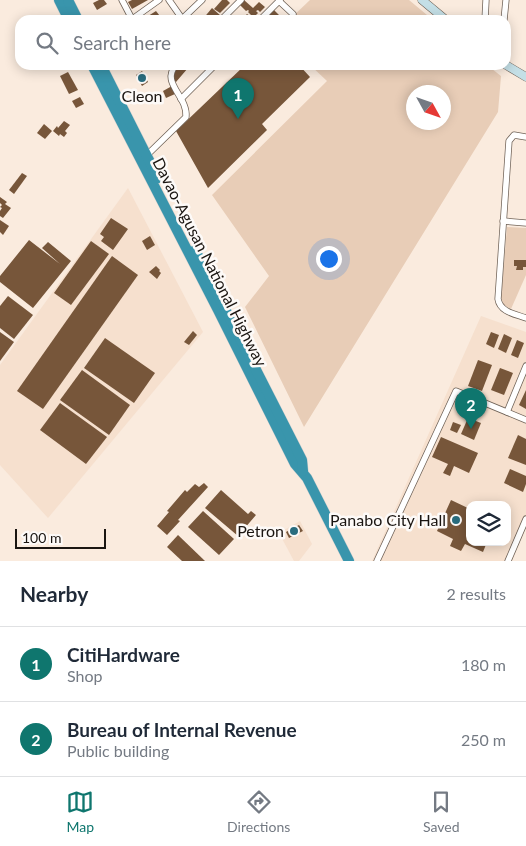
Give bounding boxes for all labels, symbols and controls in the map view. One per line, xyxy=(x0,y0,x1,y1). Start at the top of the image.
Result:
search box xyxy=(15,15,511,70)
icon: search xyxy=(33,29,61,57)
text: Search here xyxy=(73,31,171,54)
marker: Cleon xyxy=(136,72,148,84)
pin: 1 xyxy=(222,78,254,119)
north arrow xyxy=(406,85,451,130)
place label: Cleon xyxy=(122,86,162,105)
street label: Davao-Agusan National Highway xyxy=(149,154,272,370)
your location xyxy=(316,246,342,272)
pin: 2 xyxy=(455,388,487,429)
map controls xyxy=(466,501,511,546)
button: layers xyxy=(466,501,511,546)
place label: Panabo City Hall xyxy=(330,510,446,529)
marker: Panabo City Hall xyxy=(450,514,462,526)
place label: Petron xyxy=(237,521,284,540)
marker: Petron xyxy=(288,525,300,537)
scale bar xyxy=(15,526,106,549)
text: 100 m xyxy=(22,529,61,546)
text: Nearby xyxy=(20,581,88,606)
text: 2 results xyxy=(446,584,506,603)
text: CitiHardware xyxy=(67,643,180,666)
text: 1 xyxy=(31,655,41,674)
text: 180 m xyxy=(461,655,506,674)
text: Shop xyxy=(67,666,103,685)
text: Bureau of Internal Revenue xyxy=(67,718,297,741)
text: 2 xyxy=(31,730,41,749)
text: 250 m xyxy=(461,730,506,749)
text: Public building xyxy=(67,741,169,760)
tab: Map xyxy=(66,788,94,835)
tab: Directions xyxy=(227,788,290,835)
tab: Saved xyxy=(423,788,460,835)

